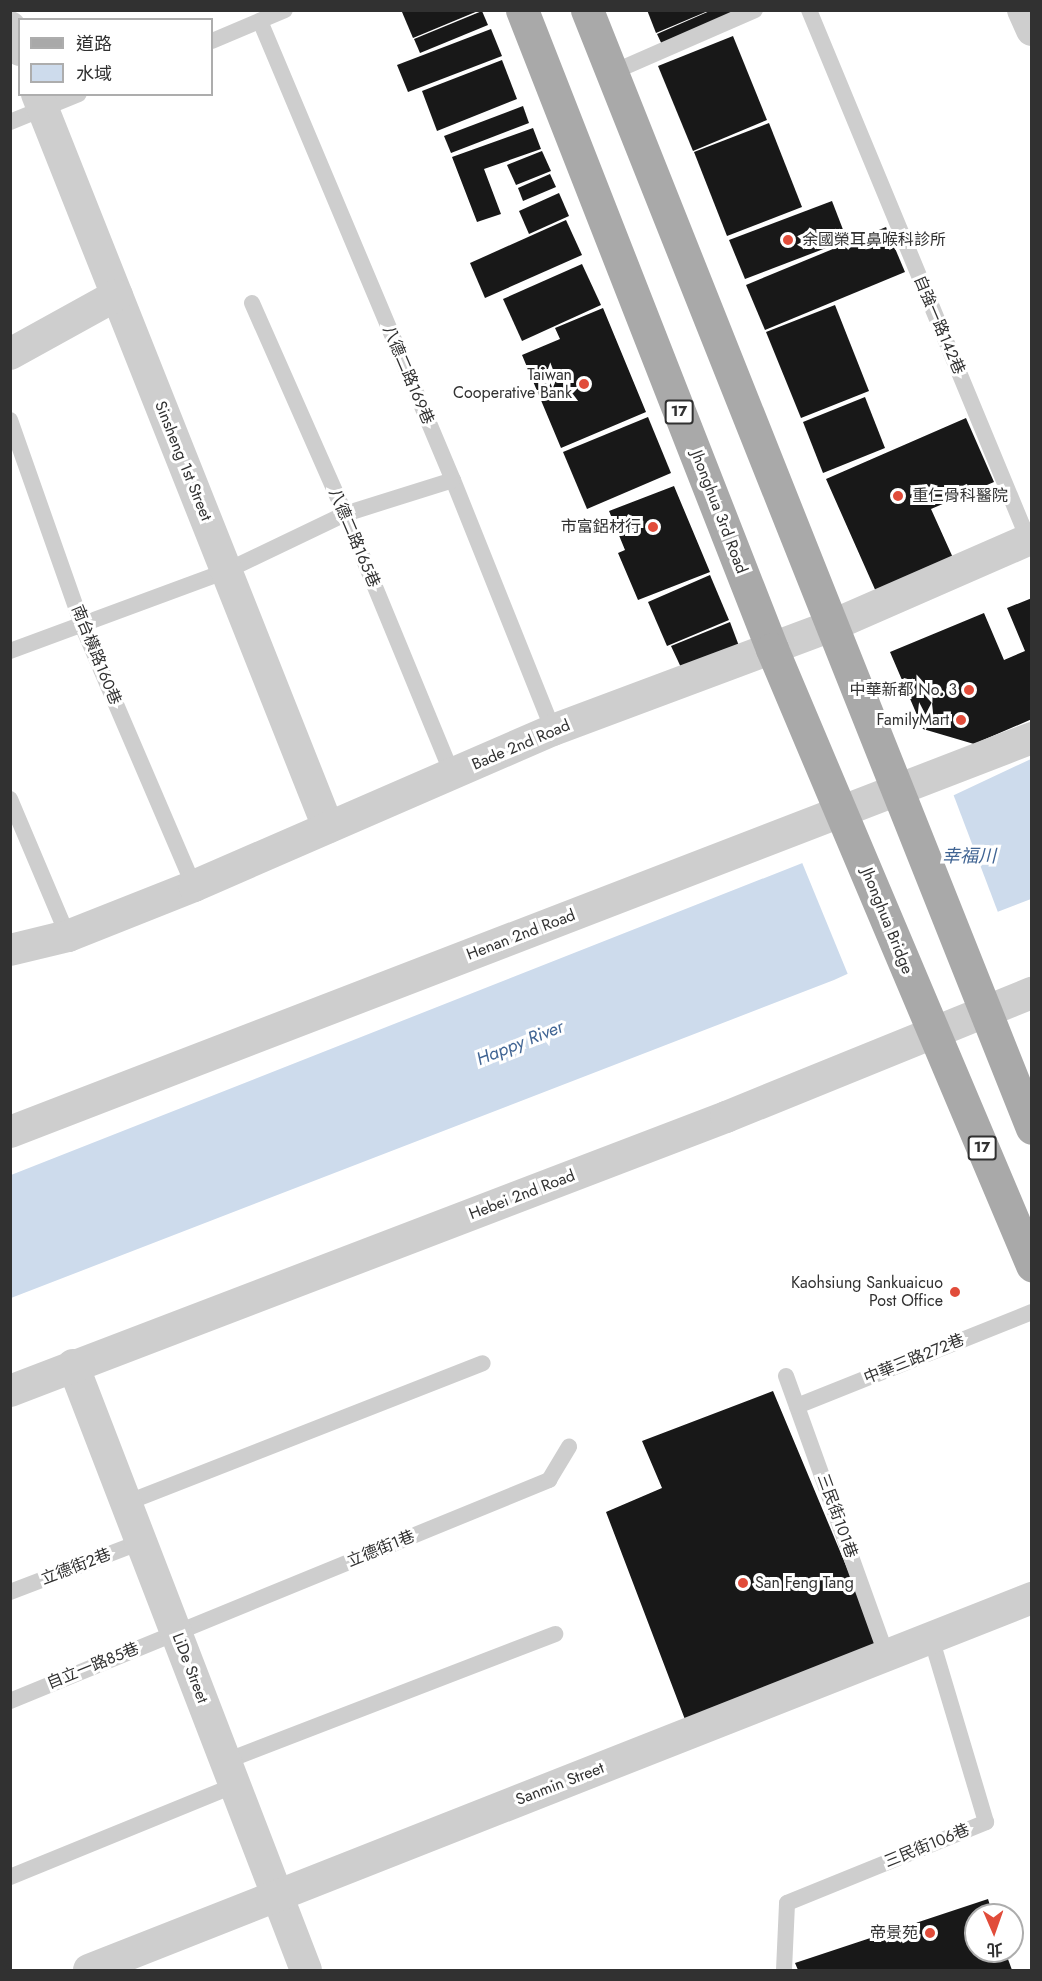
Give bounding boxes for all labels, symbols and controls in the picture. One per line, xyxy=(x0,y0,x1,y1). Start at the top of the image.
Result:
legend xyxy=(18,18,213,96)
text: 道路 xyxy=(76,31,112,57)
text: 水域 xyxy=(76,61,112,87)
place label: 余國榮耳鼻喉科診所 xyxy=(802,230,946,250)
marker: 余國榮耳鼻喉科診所 xyxy=(779,231,797,249)
street label: 自強一路142巷 xyxy=(910,273,968,377)
street label: 八德二路169巷 xyxy=(379,323,437,427)
place label: Taiwan Cooperative Bank xyxy=(453,365,572,403)
marker: Taiwan Cooperative Bank xyxy=(577,377,591,391)
street label: Sinsheng 1st Street xyxy=(150,398,216,524)
road number: 17 xyxy=(664,400,694,424)
street label: Jhonghua 3rd Road xyxy=(687,448,751,576)
street label: 八德二路165巷 xyxy=(325,486,383,590)
place label: 重仁骨科醫院 xyxy=(912,486,1008,506)
marker: 重仁骨科醫院 xyxy=(889,487,907,505)
place label: 市富鋁材行 xyxy=(561,517,641,537)
marker: 市富鋁材行 xyxy=(646,520,660,534)
street label: 南台橫路160巷 xyxy=(67,602,125,708)
place label: 中華新都 No. 3 xyxy=(850,680,957,700)
marker: 中華新都 No. 3 xyxy=(962,683,976,697)
place label: FamilyMart xyxy=(876,710,949,730)
marker: FamilyMart xyxy=(954,713,968,727)
street label: Bade 2nd Road xyxy=(469,716,573,774)
water label: 幸福川 xyxy=(942,845,996,867)
street label: Jhonghua Bridge xyxy=(857,865,917,977)
street label: Henan 2nd Road xyxy=(464,905,578,965)
water label: Happy River xyxy=(473,1016,567,1070)
road number: 17 xyxy=(967,1136,997,1160)
street label: Hebei 2nd Road xyxy=(466,1166,578,1224)
place label: Kaohsiung Sankuaicuo Post Office xyxy=(791,1273,943,1311)
marker: Kaohsiung Sankuaicuo Post Office xyxy=(948,1285,962,1299)
street label: 中華三路272巷 xyxy=(861,1330,967,1388)
street label: 三民街101巷 xyxy=(813,1471,861,1561)
street label: 立德街1巷 xyxy=(344,1527,418,1571)
street label: 立德街2巷 xyxy=(38,1545,114,1589)
place label: San Feng Tang xyxy=(755,1573,854,1593)
marker: San Feng Tang xyxy=(736,1576,750,1590)
street label: LiDe Street xyxy=(168,1630,212,1706)
street label: 自立一路85巷 xyxy=(44,1639,142,1693)
street label: Sanmin Street xyxy=(513,1758,607,1810)
street label: 三民街106巷 xyxy=(882,1820,972,1872)
north arrow xyxy=(964,1903,1024,1963)
place label: 帝景苑 xyxy=(870,1923,918,1943)
marker: 帝景苑 xyxy=(923,1926,937,1940)
text: 北 xyxy=(986,1938,1003,1961)

